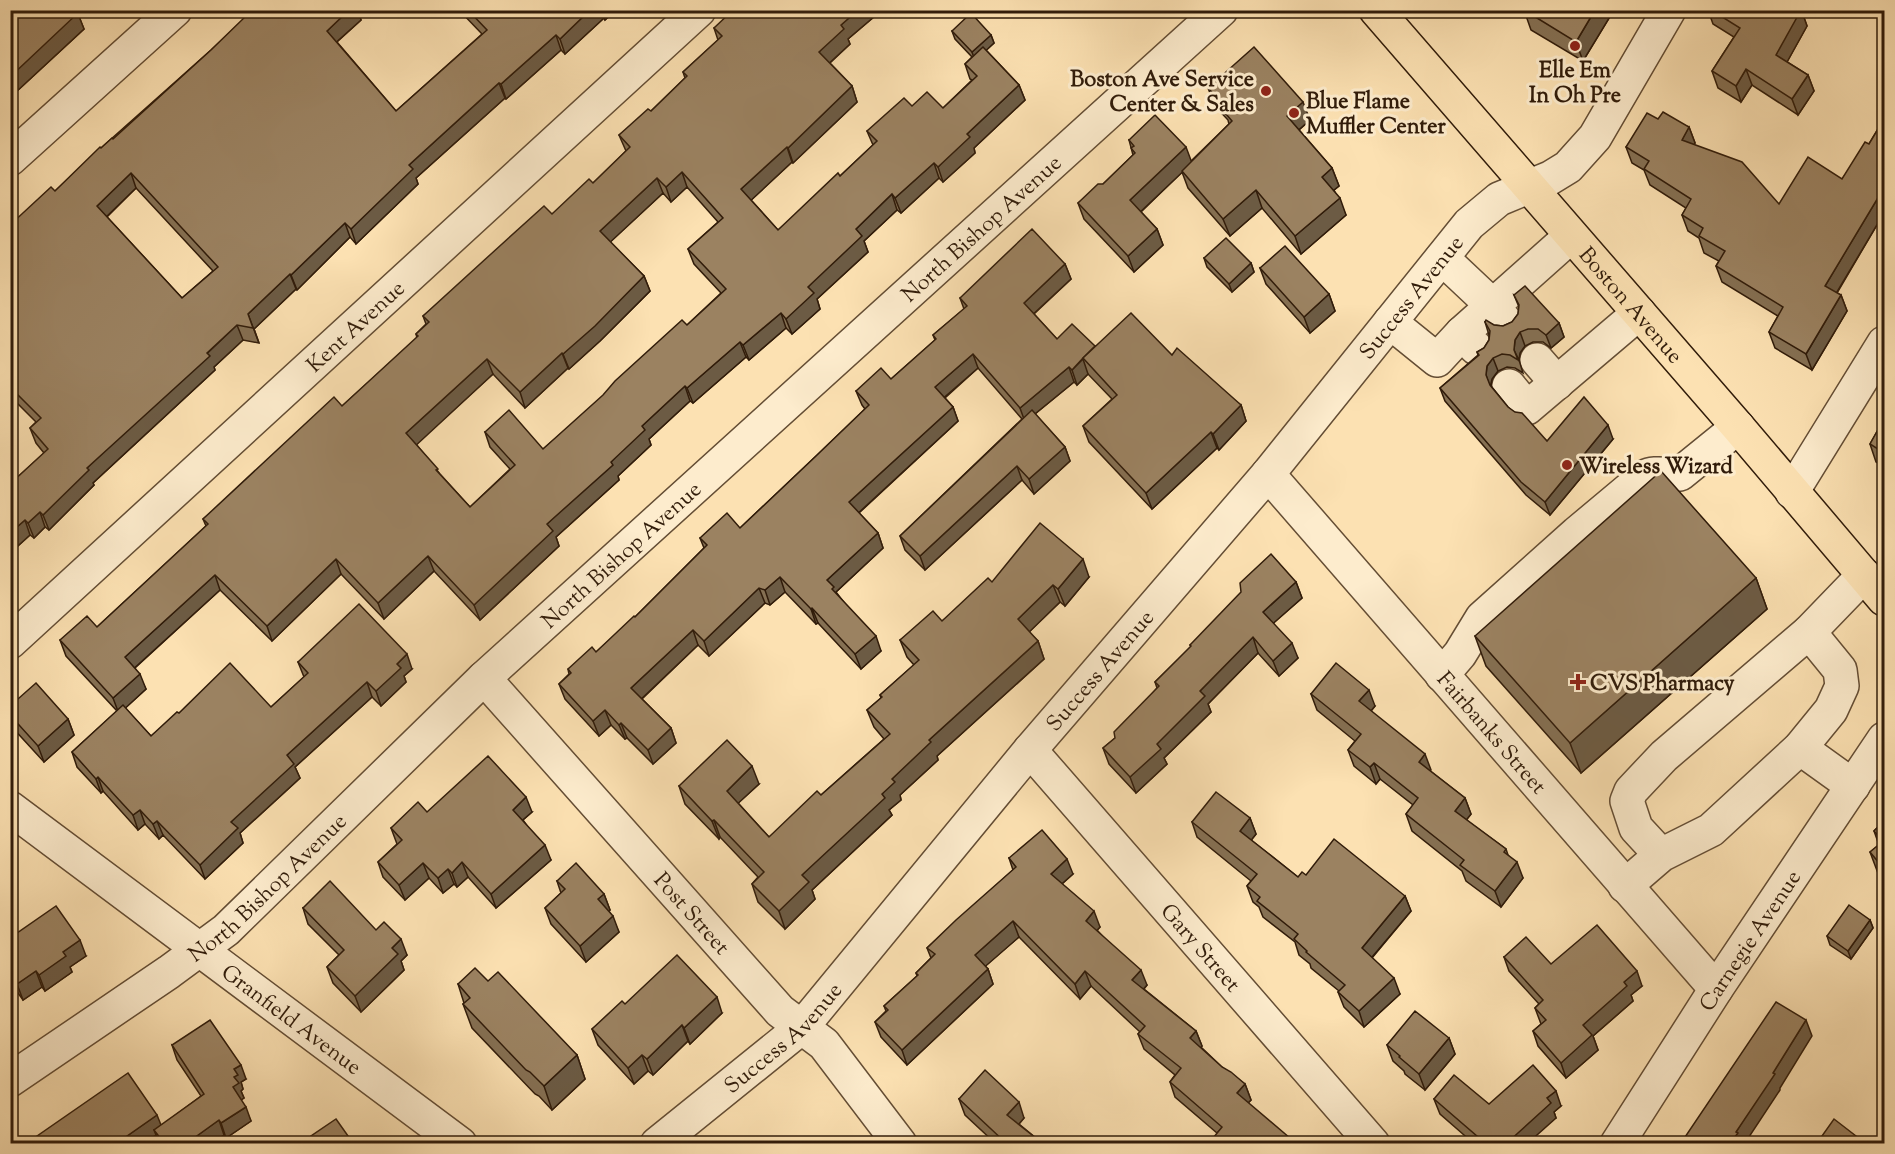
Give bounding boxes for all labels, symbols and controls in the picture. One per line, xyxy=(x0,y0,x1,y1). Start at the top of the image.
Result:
marker: Elle Em In Oh Pre xyxy=(1568,39,1582,53)
place label: Elle Em In Oh Pre xyxy=(1529,56,1621,113)
place label: Boston Ave Service Center & Sales xyxy=(1070,65,1254,122)
marker: Boston Ave Service Center & Sales xyxy=(1259,84,1273,98)
place label: Blue Flame Muffler Center xyxy=(1306,87,1446,144)
marker: Blue Flame Muffler Center xyxy=(1287,106,1301,120)
street label: North Bishop Avenue xyxy=(895,149,1070,311)
street label: Success Avenue xyxy=(1353,230,1473,368)
street label: Boston Avenue xyxy=(1570,241,1689,372)
street label: Kent Avenue xyxy=(300,274,413,382)
place label: Wireless Wizard xyxy=(1579,452,1734,484)
marker: Wireless Wizard xyxy=(1560,458,1574,472)
street label: North Bishop Avenue xyxy=(535,475,710,638)
street label: Success Avenue xyxy=(1040,604,1163,740)
street label: Fairbanks Street xyxy=(1428,666,1553,803)
place label: CVS Pharmacy xyxy=(1590,669,1734,701)
marker: CVS Pharmacy xyxy=(1571,675,1585,689)
street label: North Bishop Avenue xyxy=(183,807,355,972)
street label: Carnegie Avenue xyxy=(1693,865,1810,1019)
street label: Post Street xyxy=(645,866,736,964)
street label: Gary Street xyxy=(1151,897,1247,1001)
street label: Granfield Avenue xyxy=(213,958,367,1084)
street label: Success Avenue xyxy=(718,977,851,1103)

